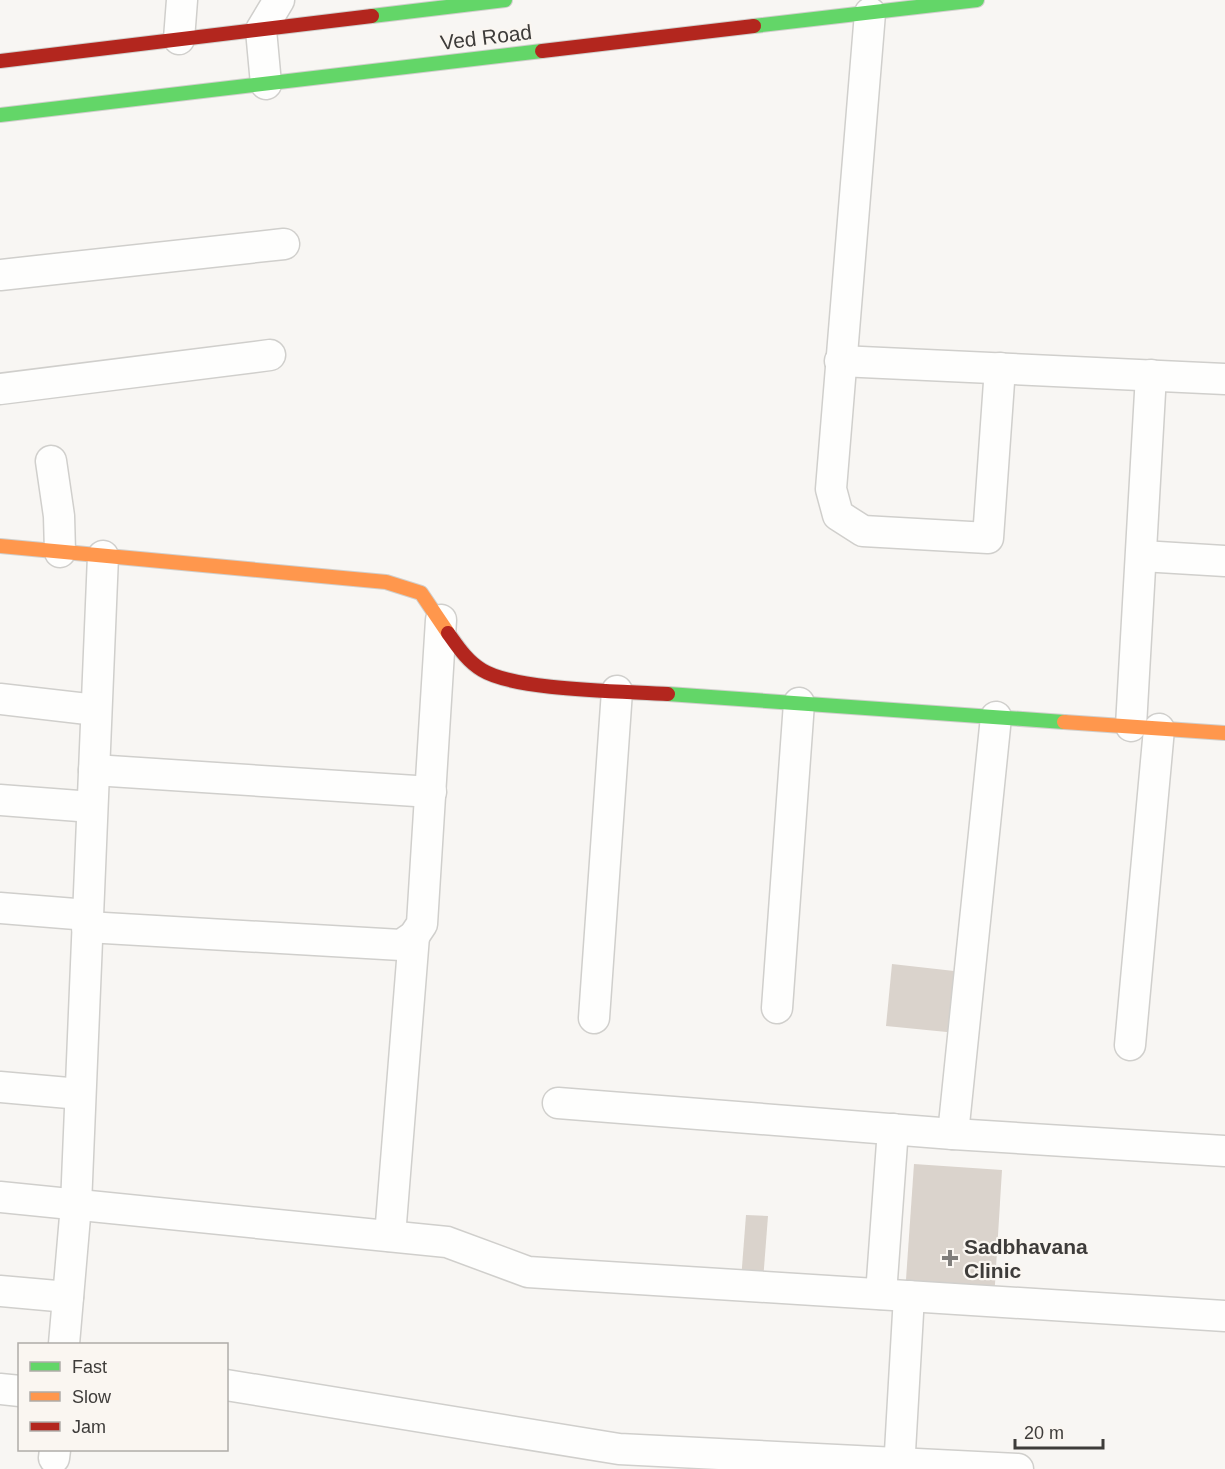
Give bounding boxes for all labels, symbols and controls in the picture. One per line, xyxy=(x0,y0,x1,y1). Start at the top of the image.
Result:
street label: Ved Road xyxy=(439,20,533,54)
place label: Sadbhavana Clinic xyxy=(964,1235,1088,1282)
marker: Sadbhavana Clinic xyxy=(941,1249,959,1267)
legend xyxy=(18,1343,228,1451)
text: Fast xyxy=(72,1357,107,1377)
text: Slow xyxy=(72,1387,112,1407)
scale bar xyxy=(1015,1412,1104,1450)
text: Jam xyxy=(72,1417,106,1437)
text: 20 m xyxy=(1024,1423,1064,1443)

